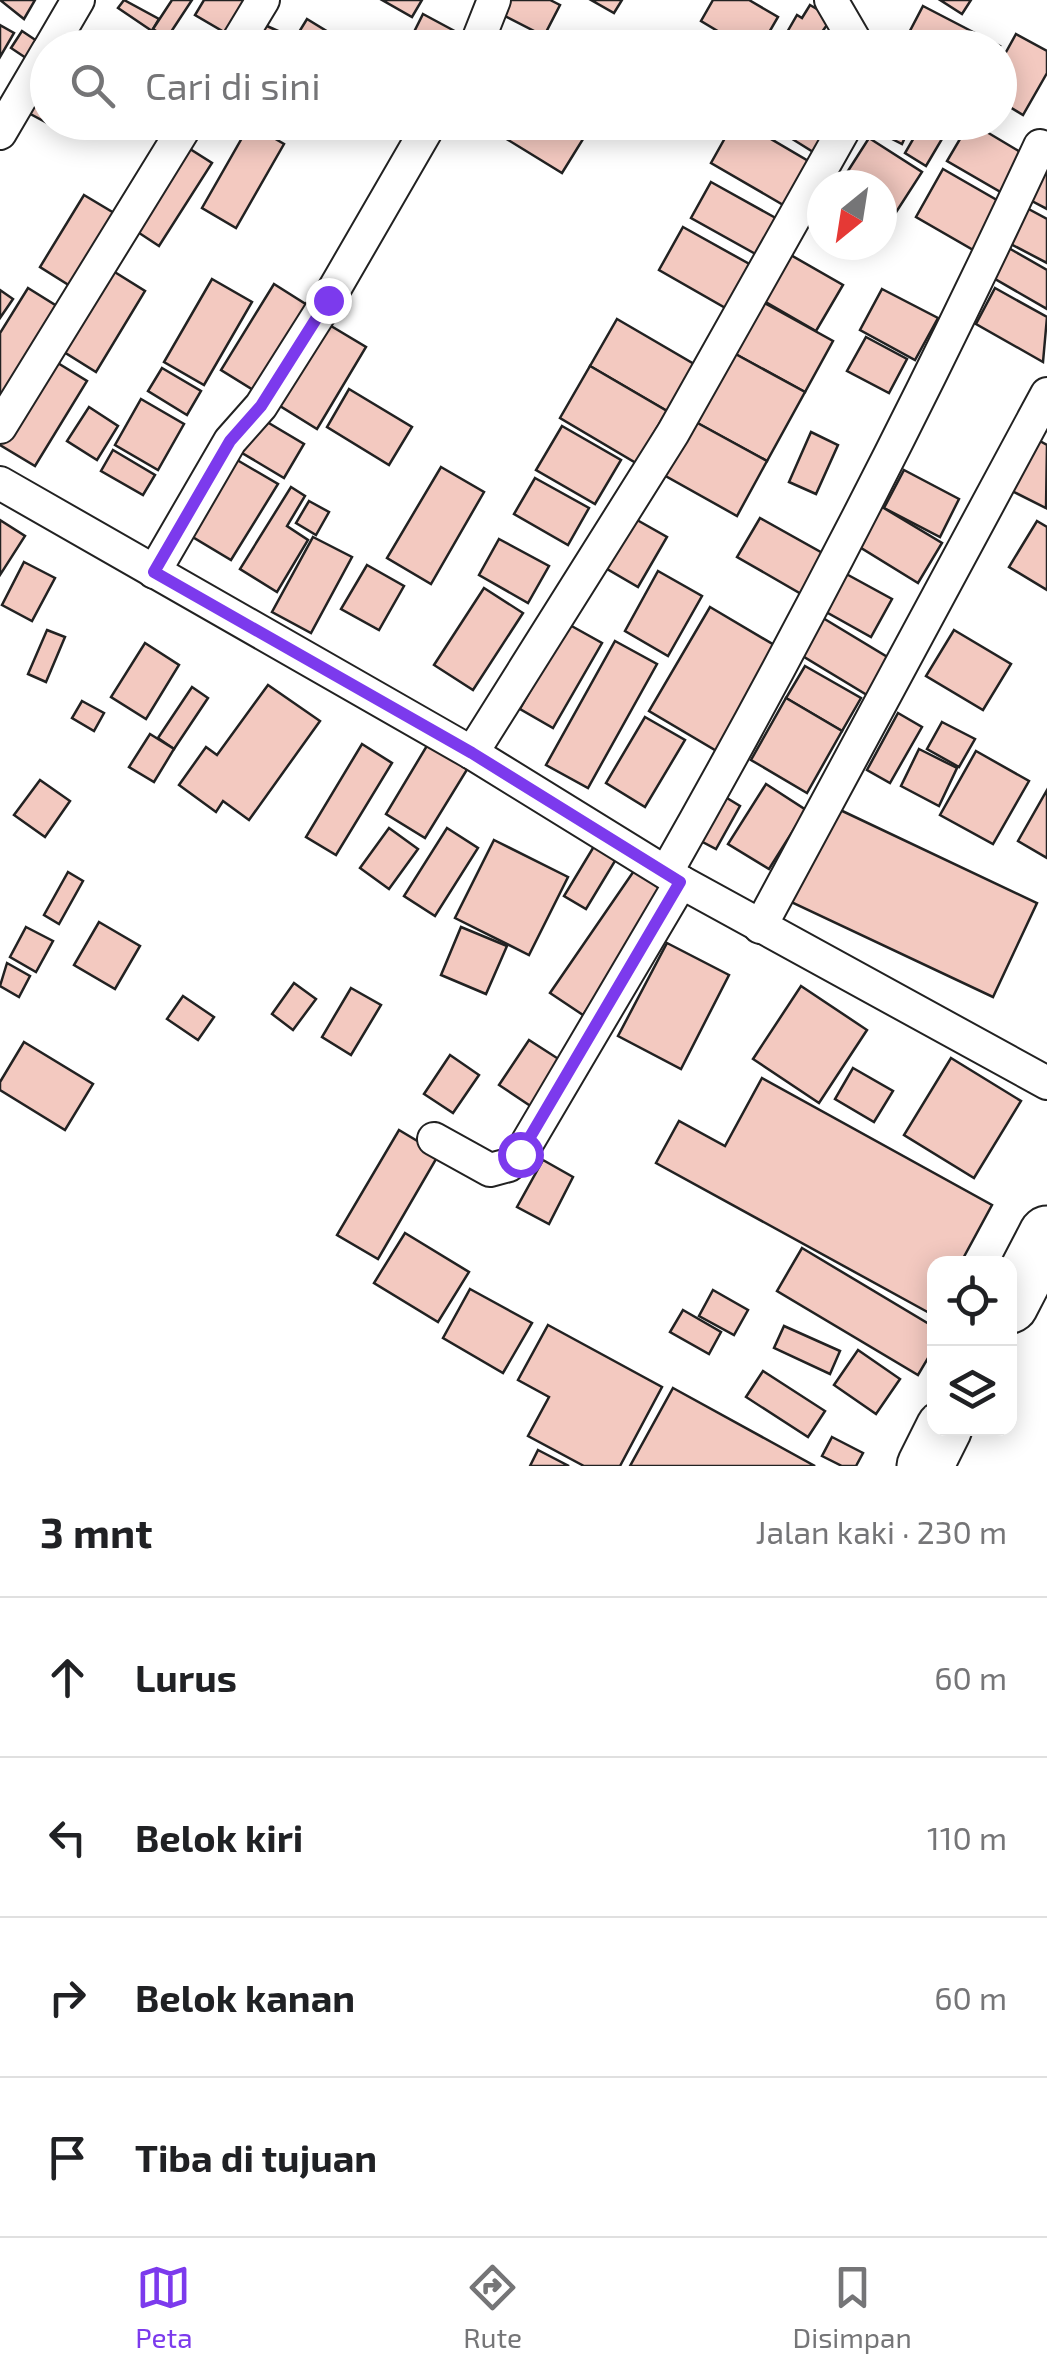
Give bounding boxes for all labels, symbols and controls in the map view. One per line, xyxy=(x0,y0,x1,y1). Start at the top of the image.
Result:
search box xyxy=(30,30,1017,140)
icon: search xyxy=(65,58,120,113)
text: Cari di sini xyxy=(145,62,321,108)
north arrow xyxy=(807,170,897,260)
route end xyxy=(306,278,352,324)
route start xyxy=(498,1132,544,1178)
map controls xyxy=(927,1256,1017,1436)
button: locate xyxy=(927,1256,1017,1346)
button: layers xyxy=(927,1346,1017,1436)
text: 3 mnt xyxy=(40,1506,152,1556)
text: Jalan kaki · 230 m xyxy=(756,1512,1007,1550)
icon: ahead xyxy=(40,1650,95,1705)
text: Lurus xyxy=(135,1654,237,1700)
text: 60 m xyxy=(934,1658,1007,1696)
icon: left xyxy=(40,1810,95,1865)
text: Belok kiri xyxy=(135,1814,303,1860)
text: 110 m xyxy=(927,1818,1007,1856)
icon: right xyxy=(40,1970,95,2025)
text: Belok kanan xyxy=(135,1974,355,2020)
text: 60 m xyxy=(934,1978,1007,2016)
icon: arrive xyxy=(40,2130,95,2185)
text: Tiba di tujuan xyxy=(135,2134,377,2180)
tab: Peta xyxy=(135,2260,193,2354)
tab: Rute xyxy=(463,2260,522,2354)
tab: Disimpan xyxy=(793,2260,912,2354)

